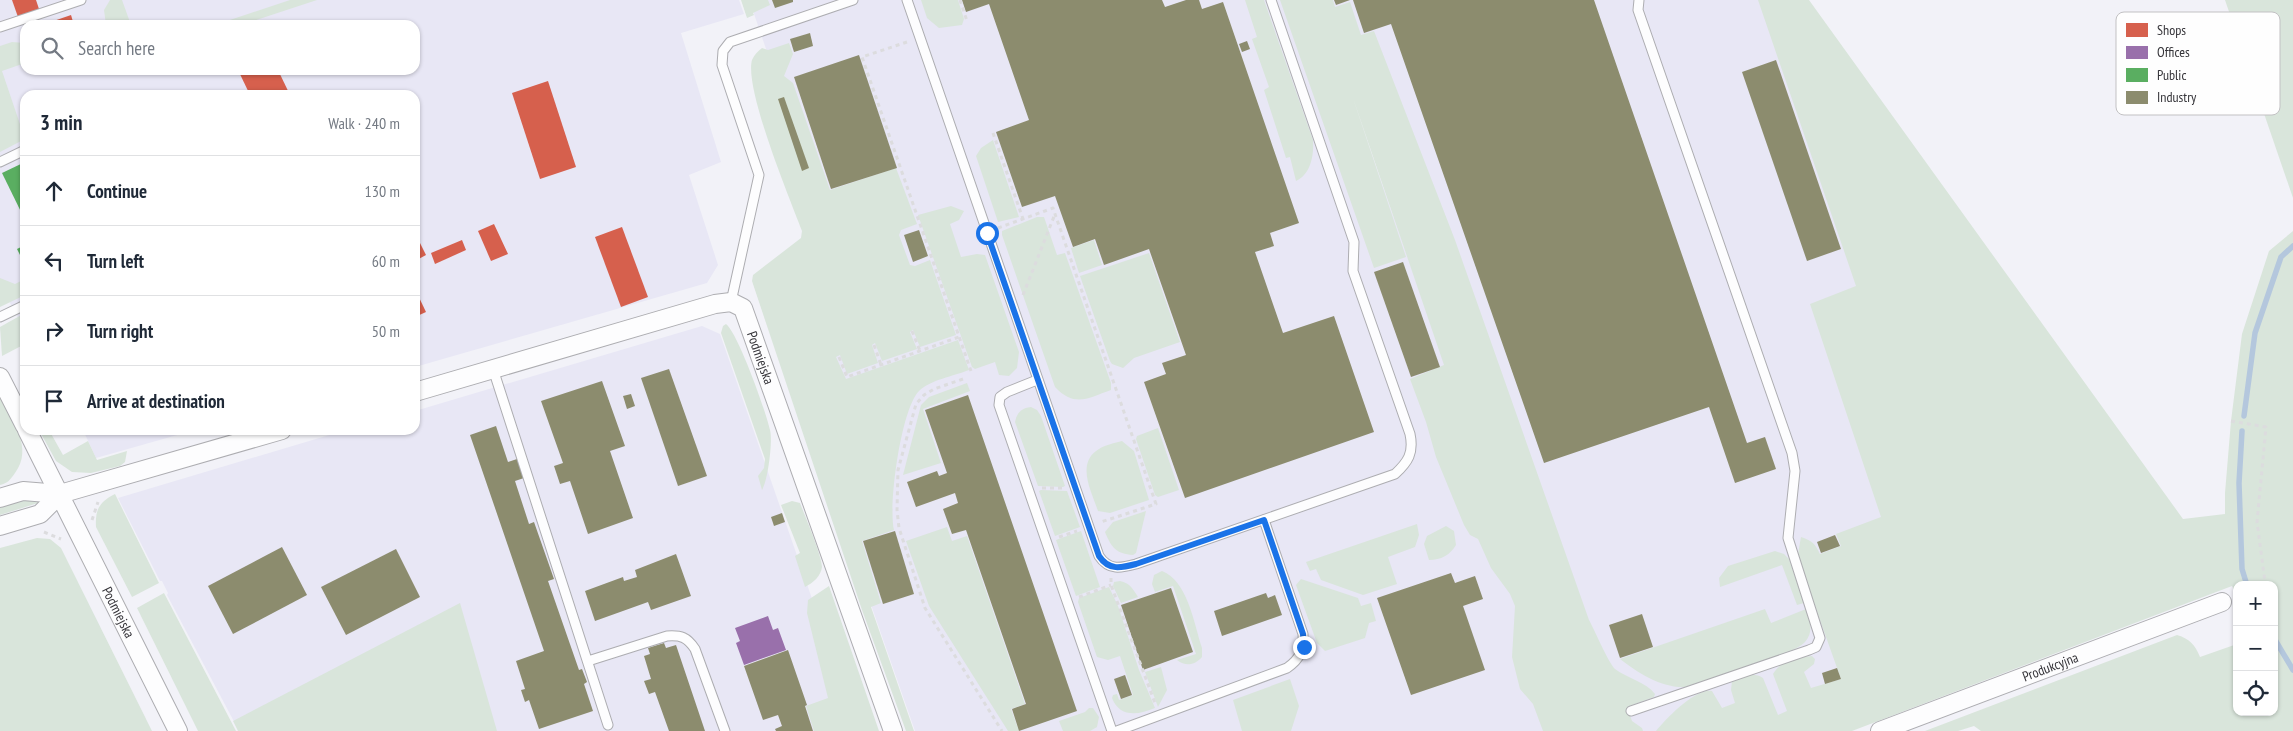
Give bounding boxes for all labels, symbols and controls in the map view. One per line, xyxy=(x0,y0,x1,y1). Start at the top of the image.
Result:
legend xyxy=(2116,12,2280,115)
search box xyxy=(20,20,420,75)
text: Shops xyxy=(2157,21,2186,39)
icon: search xyxy=(38,34,66,62)
text: Search here xyxy=(78,36,155,60)
text: Offices xyxy=(2157,43,2190,61)
text: Public xyxy=(2157,66,2186,84)
text: Industry xyxy=(2157,88,2197,106)
text: 3 min xyxy=(40,109,82,136)
text: Walk · 240 m xyxy=(328,113,400,133)
icon: ahead xyxy=(40,177,68,205)
text: Continue xyxy=(87,179,147,203)
text: 130 m xyxy=(365,181,400,201)
route start xyxy=(976,222,999,245)
icon: left xyxy=(40,247,68,275)
text: Turn left xyxy=(87,249,144,273)
text: 60 m xyxy=(372,251,400,271)
icon: right xyxy=(40,317,68,345)
text: Turn right xyxy=(87,319,153,343)
text: 50 m xyxy=(372,321,400,341)
street label: Podmiejska xyxy=(743,329,778,387)
icon: arrive xyxy=(40,387,68,415)
text: Arrive at destination xyxy=(87,389,225,413)
map controls xyxy=(2233,581,2278,716)
button: + xyxy=(2233,581,2278,626)
street label: Podmiejska xyxy=(98,584,139,641)
button: − xyxy=(2233,626,2278,671)
route end xyxy=(1293,636,1316,659)
street label: Produkcyjna xyxy=(2020,648,2081,685)
button: locate xyxy=(2233,671,2278,716)

